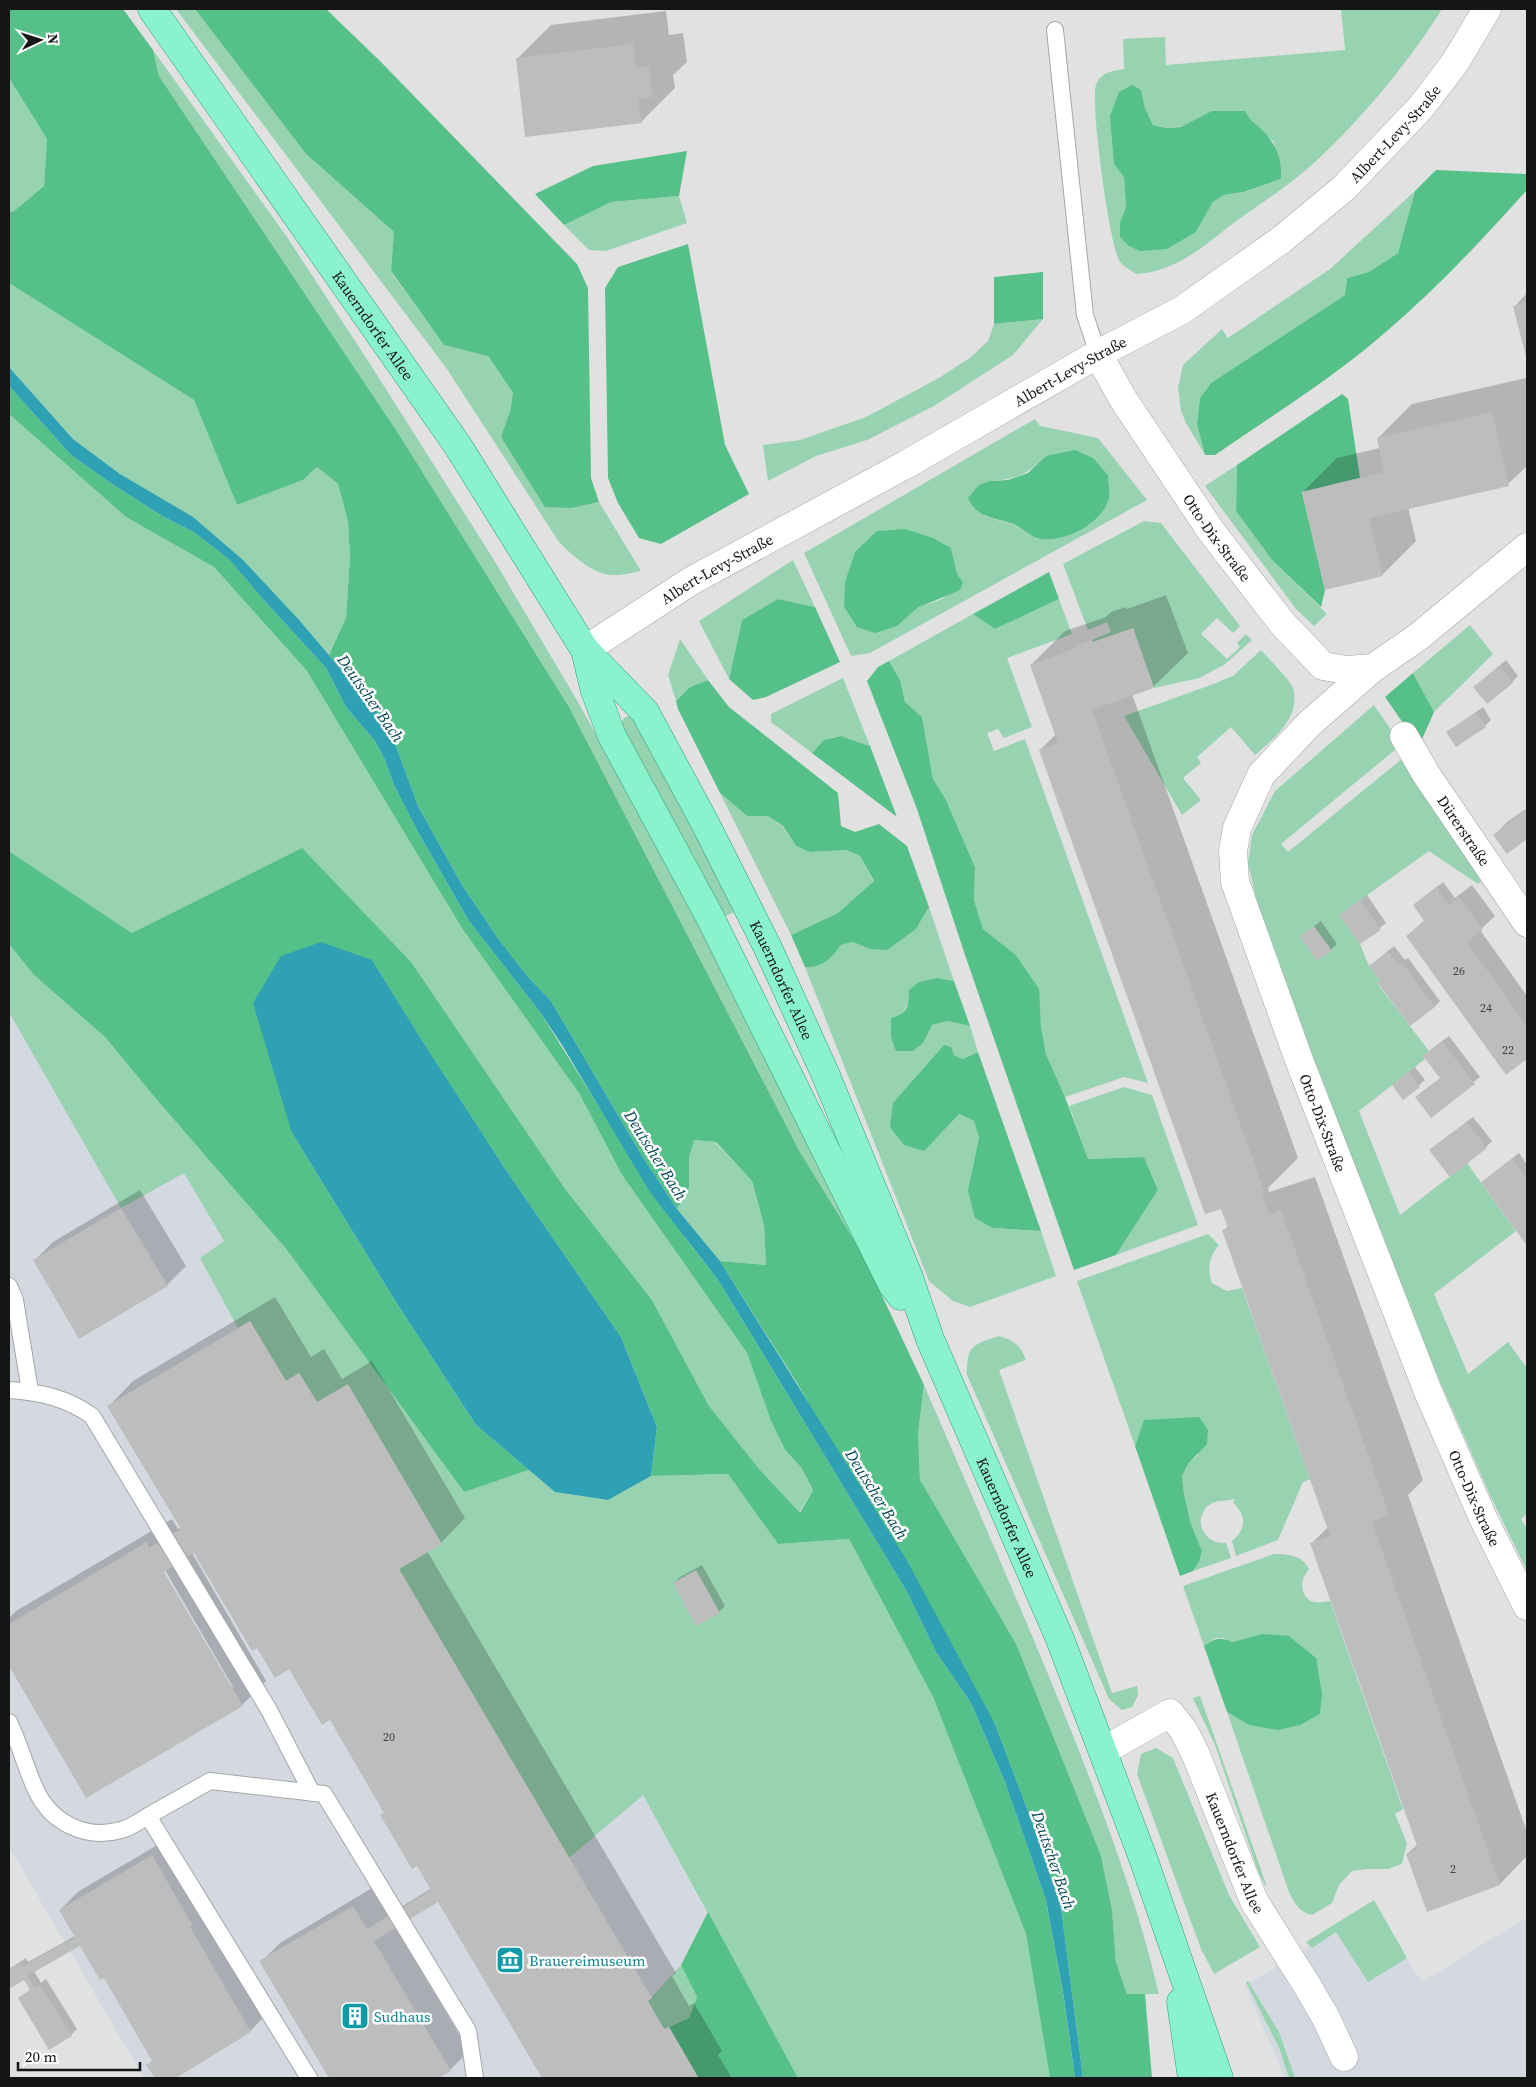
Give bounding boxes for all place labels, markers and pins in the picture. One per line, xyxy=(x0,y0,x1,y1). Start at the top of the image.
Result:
museum icon: Brauereimuseum xyxy=(495,1945,525,1975)
place label: Brauereimuseum xyxy=(529,1950,646,1971)
building icon: Sudhaus xyxy=(340,2001,370,2031)
place label: Sudhaus xyxy=(374,2006,431,2027)

